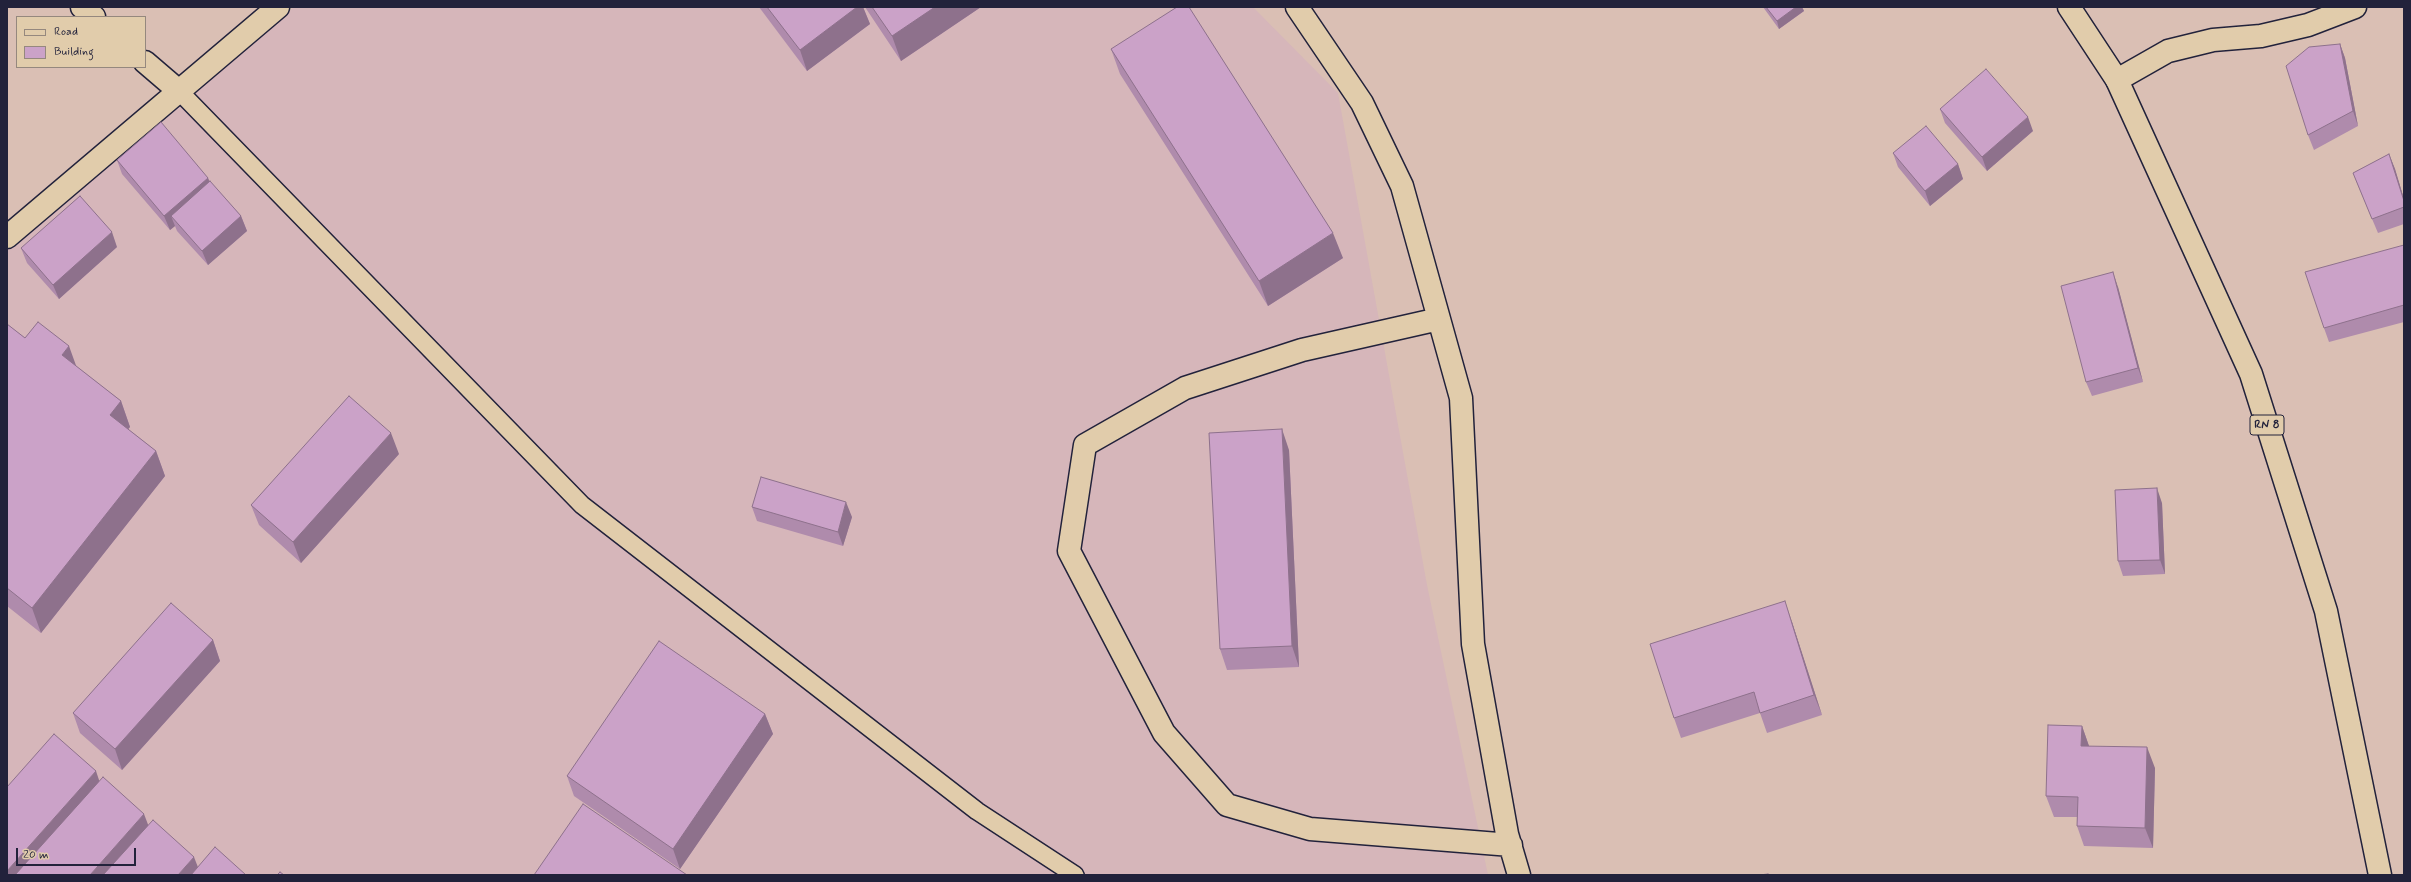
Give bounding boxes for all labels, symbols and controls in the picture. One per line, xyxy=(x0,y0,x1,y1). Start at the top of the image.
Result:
legend xyxy=(16,16,146,68)
text: Road xyxy=(54,24,78,40)
text: Building xyxy=(54,44,94,60)
road number: RN 8 xyxy=(2250,415,2284,435)
scale bar xyxy=(18,840,138,866)
text: 20 m xyxy=(23,847,49,863)

